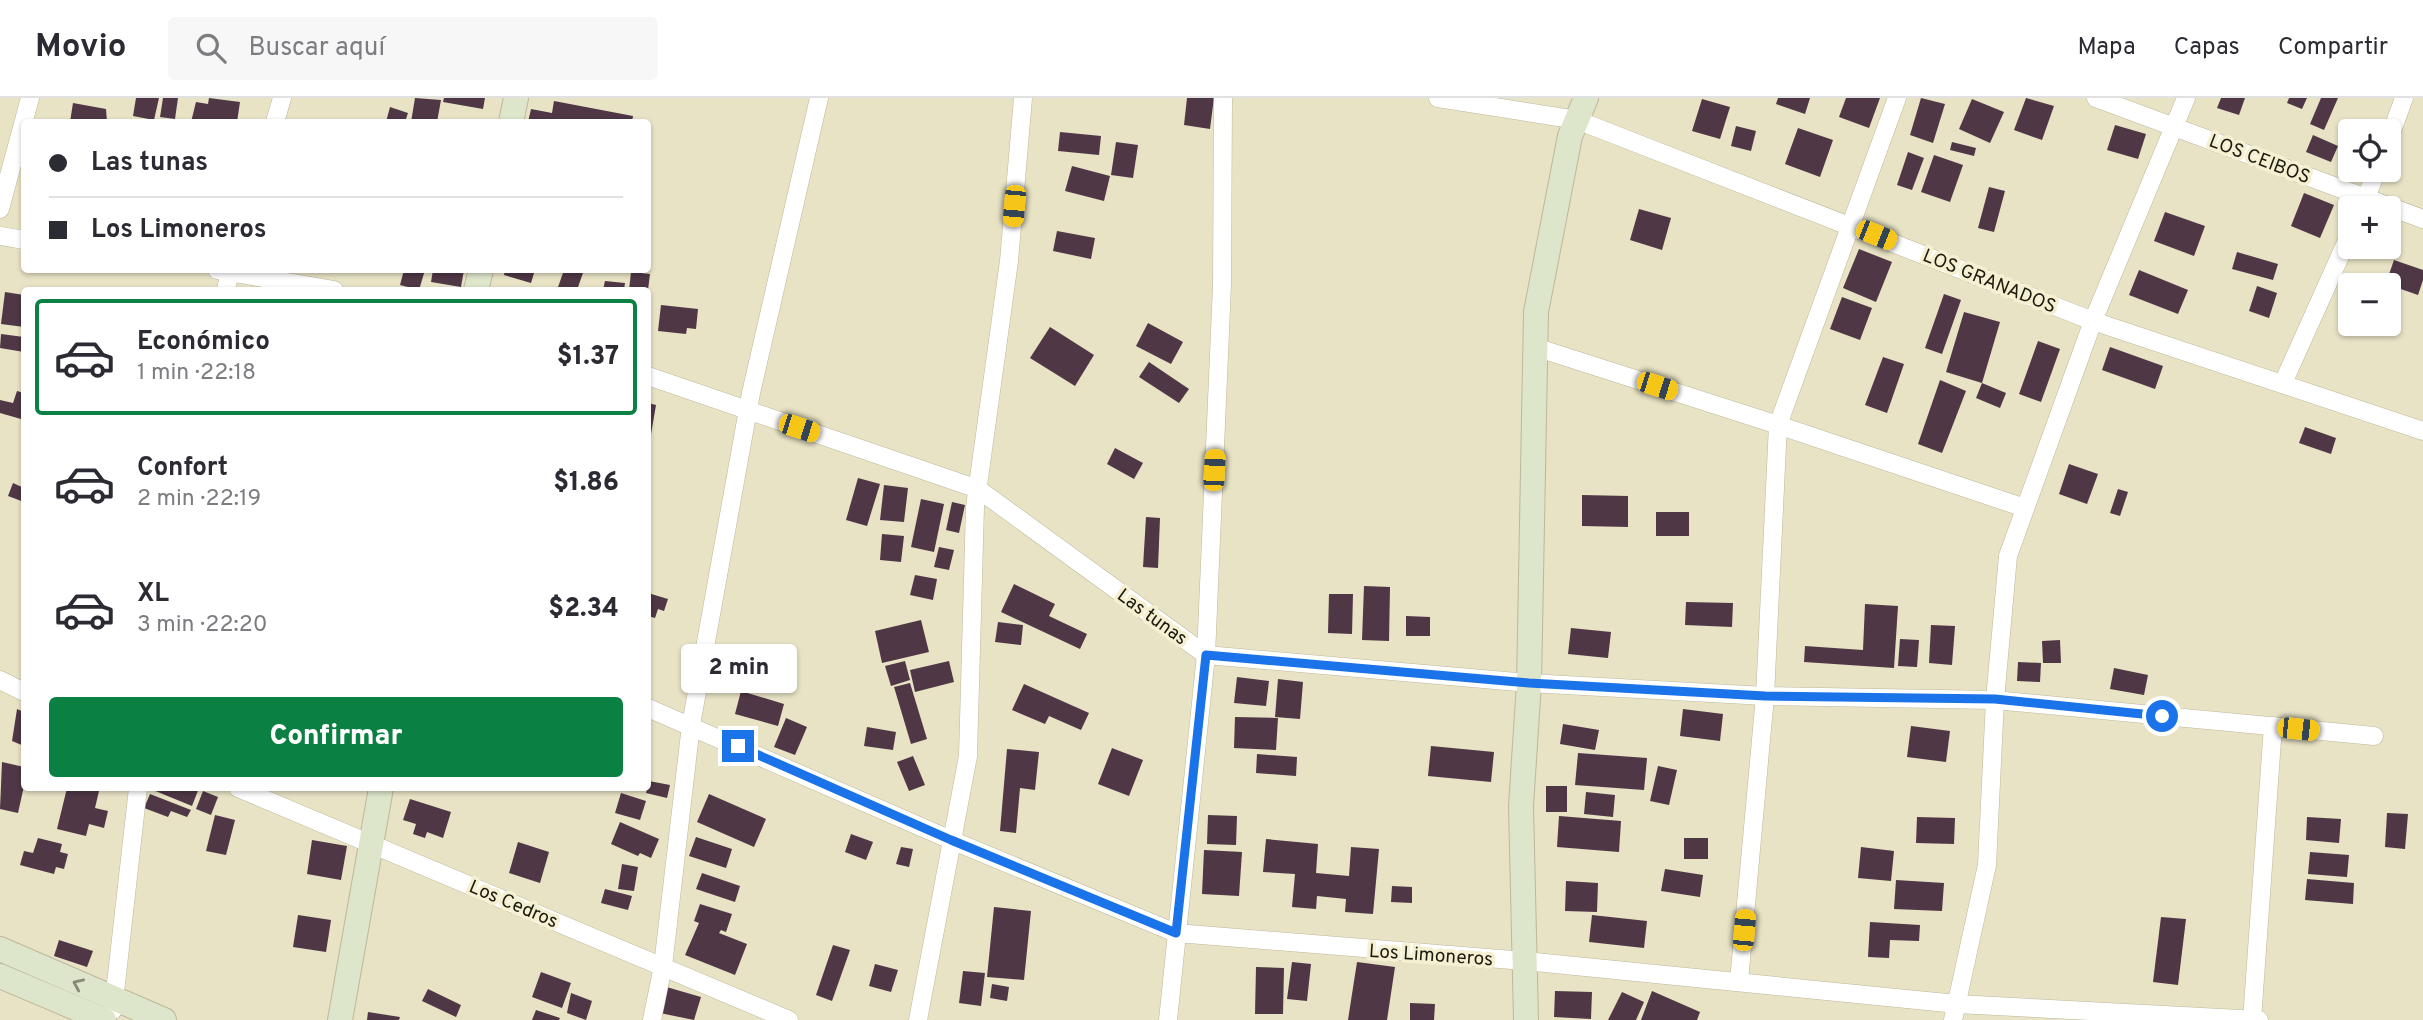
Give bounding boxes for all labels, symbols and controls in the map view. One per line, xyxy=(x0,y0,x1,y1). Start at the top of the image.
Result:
search box xyxy=(168,17,658,80)
text: Movio xyxy=(35,27,126,69)
icon: search xyxy=(192,29,230,67)
text: Buscar aquí xyxy=(248,32,385,65)
text: Mapa xyxy=(2078,33,2136,63)
text: Capas xyxy=(2174,33,2240,63)
text: Compartir xyxy=(2278,33,2388,63)
map controls xyxy=(2338,119,2401,336)
button: locate xyxy=(2338,119,2401,182)
street label: LOS CEIBOS xyxy=(2205,130,2313,190)
text: Las tunas xyxy=(91,147,208,180)
car xyxy=(1002,184,1027,228)
button: + xyxy=(2338,196,2401,259)
text: Los Limoneros xyxy=(91,214,267,247)
car xyxy=(1853,217,1900,253)
street label: LOS GRANADOS xyxy=(1919,244,2060,320)
button: − xyxy=(2338,273,2401,336)
icon: car xyxy=(53,326,116,389)
text: Económico xyxy=(137,326,270,359)
text: $1.37 xyxy=(557,341,619,374)
text: 1 min · 22:18 xyxy=(137,359,256,388)
car xyxy=(1634,370,1681,402)
car xyxy=(776,412,823,444)
car xyxy=(1203,448,1226,492)
icon: car xyxy=(53,452,116,515)
text: Confort xyxy=(137,452,228,485)
text: $1.86 xyxy=(553,467,619,500)
text: 2 min · 22:19 xyxy=(137,485,261,514)
icon: car xyxy=(53,578,116,641)
text: XL xyxy=(137,578,169,611)
street label: Las tunas xyxy=(1112,584,1192,651)
text: $2.34 xyxy=(548,593,619,626)
text: 3 min · 22:20 xyxy=(137,611,268,640)
callout: 2 min xyxy=(680,644,796,694)
text: 2 min xyxy=(709,654,769,683)
button: Confirmar xyxy=(49,697,623,777)
route start xyxy=(2146,700,2178,732)
car xyxy=(2277,716,2320,742)
route end xyxy=(722,730,754,762)
street label: Los Cedros xyxy=(465,875,561,934)
car xyxy=(1732,908,1757,952)
street label: Los Limoneros xyxy=(1368,940,1494,972)
one-way arrow xyxy=(73,978,85,992)

